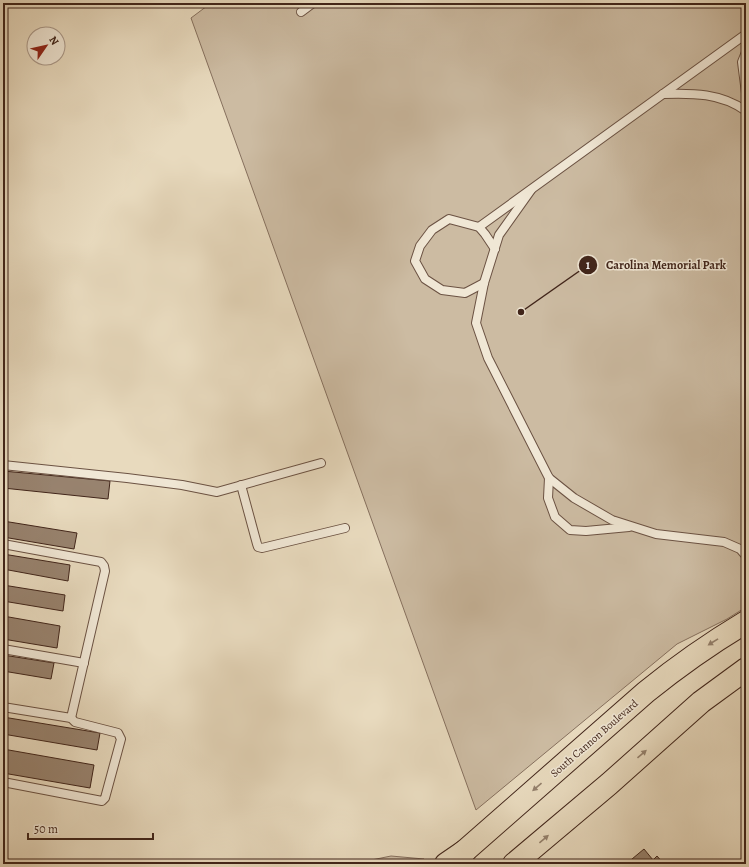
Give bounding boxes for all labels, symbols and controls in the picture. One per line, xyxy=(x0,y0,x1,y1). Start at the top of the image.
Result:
north arrow xyxy=(26,26,66,66)
text: N xyxy=(45,33,62,48)
callout: Carolina Memorial Park xyxy=(578,253,734,277)
text: 1 xyxy=(586,257,591,273)
text: Carolina Memorial Park xyxy=(606,257,727,273)
one-way arrow xyxy=(707,639,719,646)
street label: South Cannon Boulevard xyxy=(547,696,642,781)
one-way arrow xyxy=(637,750,648,759)
one-way arrow xyxy=(532,783,543,792)
scale bar xyxy=(28,815,153,841)
text: 50 m xyxy=(34,821,58,837)
one-way arrow xyxy=(538,834,549,843)

